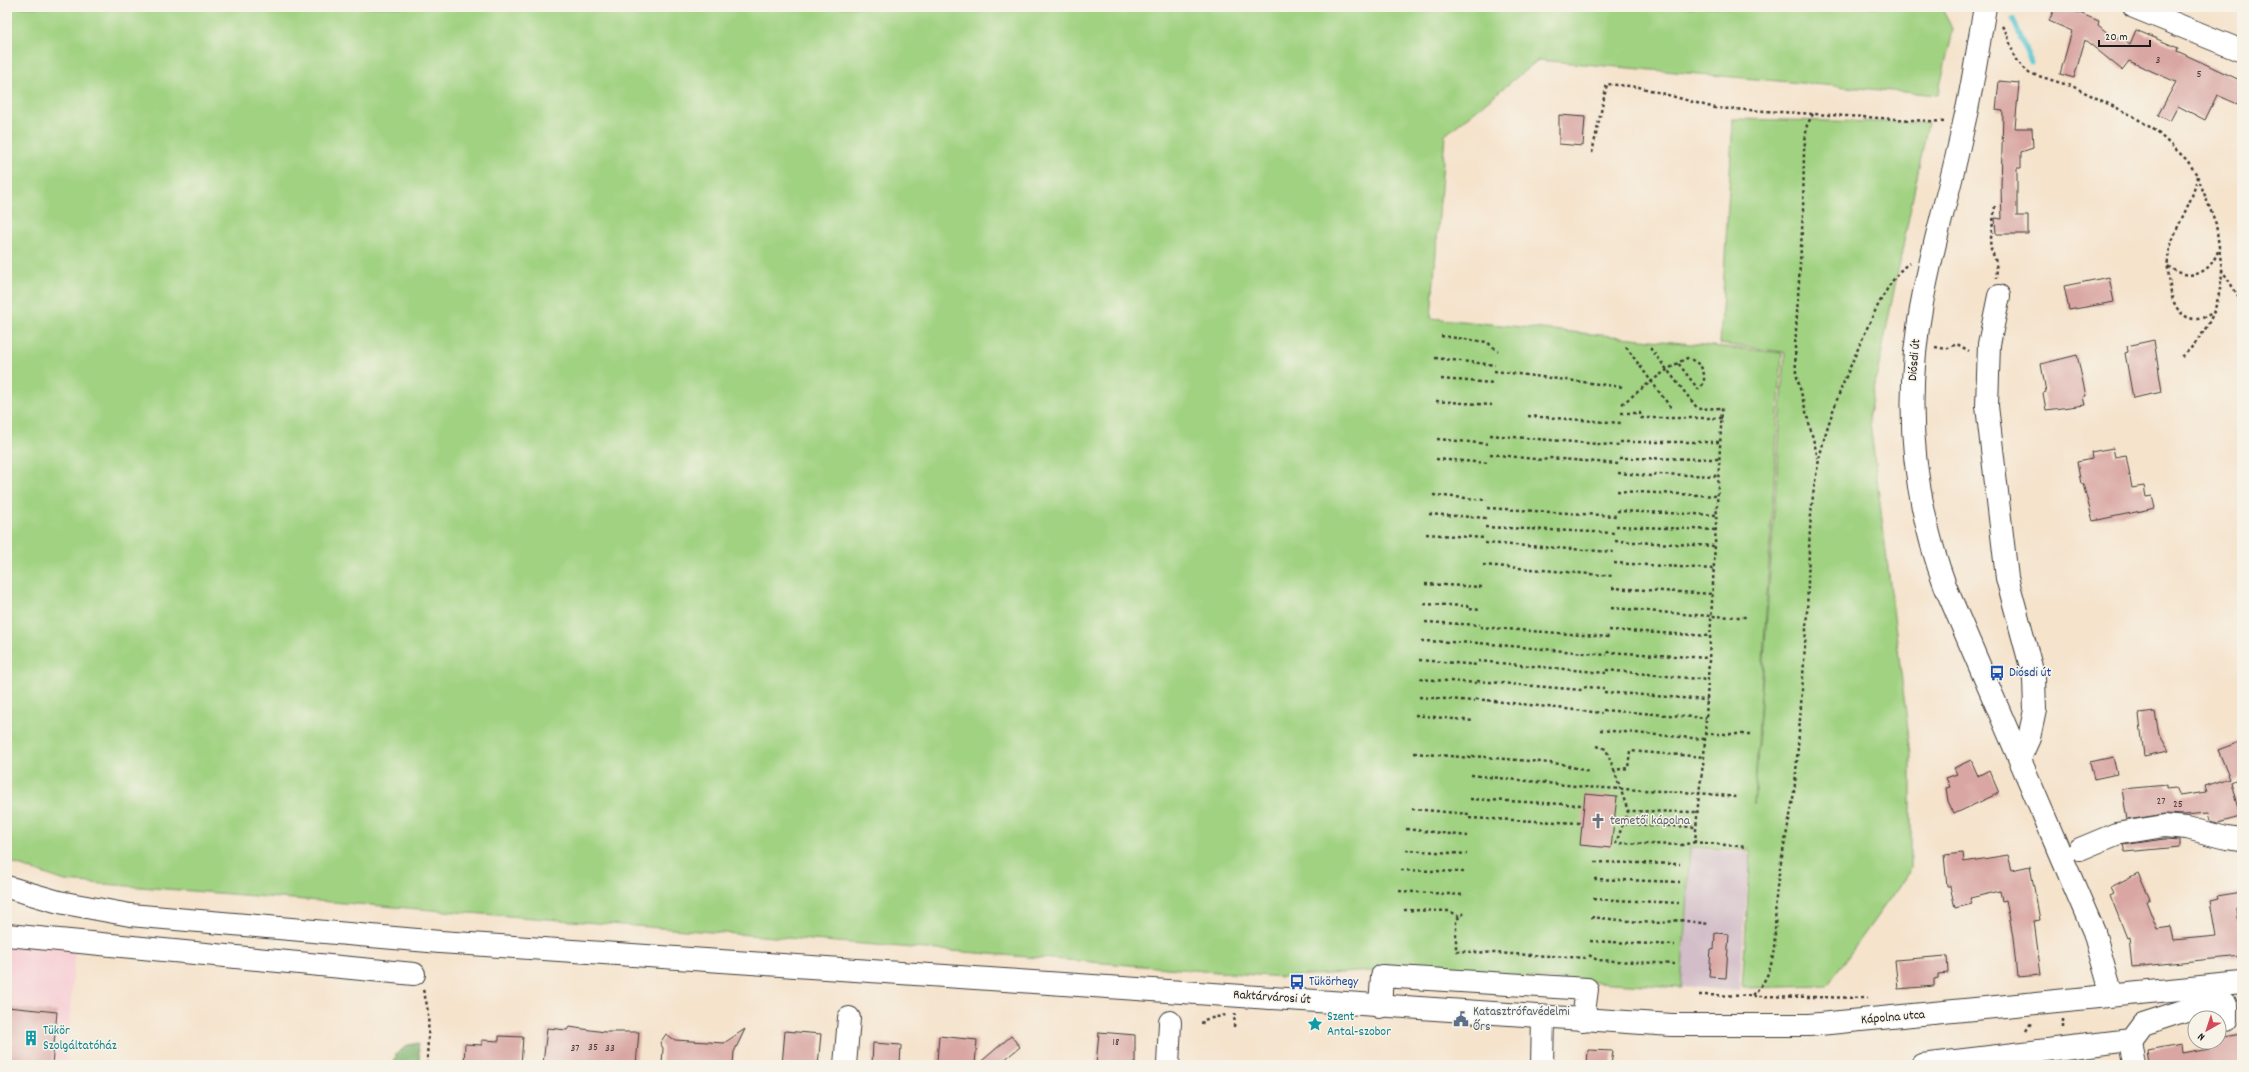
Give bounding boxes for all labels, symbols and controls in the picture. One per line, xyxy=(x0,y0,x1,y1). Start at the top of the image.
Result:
scale bar xyxy=(2099,22,2150,48)
text: 20 m xyxy=(2105,29,2128,46)
house number: 3 xyxy=(2156,53,2161,69)
house number: 5 xyxy=(2196,67,2202,83)
street label: Diósdi út xyxy=(1904,338,1926,382)
bus stop icon: Diósdi út xyxy=(1988,664,2006,682)
place label: Diósdi út xyxy=(2009,664,2051,683)
house number: 27 xyxy=(2156,794,2166,810)
house number: 25 xyxy=(2173,797,2183,813)
church icon: temetői kápolna xyxy=(1589,812,1607,830)
place label: temetői kápolna xyxy=(1610,812,1691,831)
bus stop icon: Tükörhegy xyxy=(1288,973,1306,991)
place label: Tükörhegy xyxy=(1309,973,1359,992)
street label: Raktárvárosi út xyxy=(1233,986,1312,1010)
place label: Katasztrófavédelmi Őrs xyxy=(1473,1003,1570,1037)
street label: Kápolna utca xyxy=(1860,1006,1927,1030)
place label: Szent Antal-szobor xyxy=(1327,1008,1391,1042)
public building icon: Katasztrófavédelmi Őrs xyxy=(1452,1010,1470,1028)
north arrow xyxy=(2187,1010,2227,1050)
place icon: Szent Antal-szobor xyxy=(1306,1015,1324,1033)
place label: Tükör Szolgáltatóház xyxy=(43,1022,117,1056)
text: N xyxy=(2194,1028,2209,1044)
building icon: Tükör Szolgáltatóház xyxy=(22,1029,40,1047)
house number: 18 xyxy=(1113,1035,1119,1051)
house number: 35 xyxy=(588,1040,598,1056)
house number: 37 xyxy=(570,1041,580,1057)
house number: 33 xyxy=(605,1041,615,1057)

